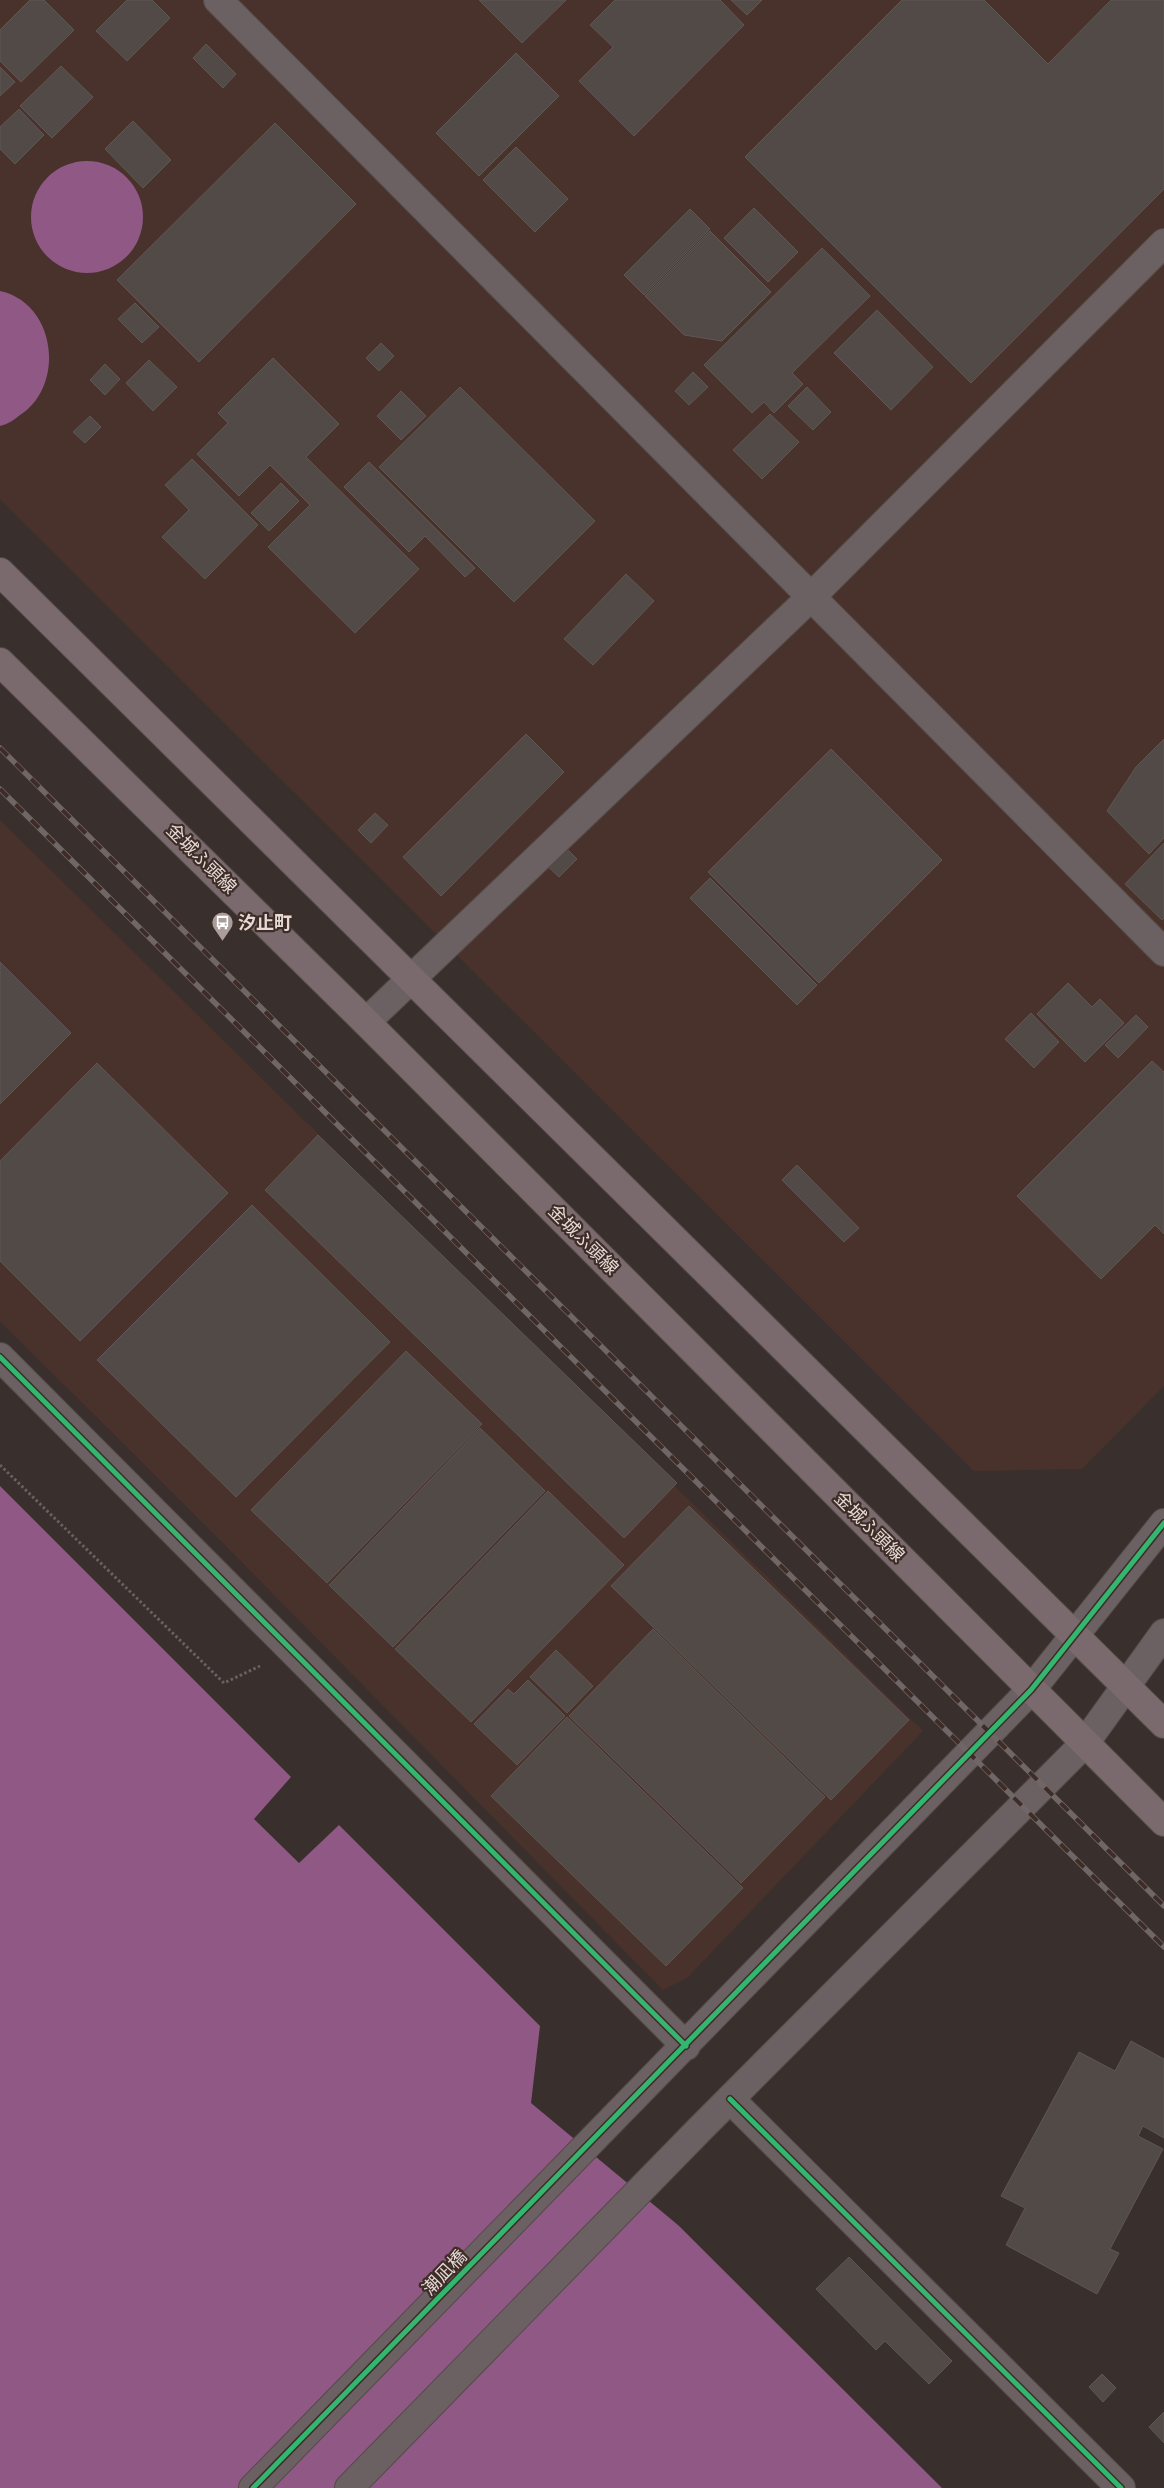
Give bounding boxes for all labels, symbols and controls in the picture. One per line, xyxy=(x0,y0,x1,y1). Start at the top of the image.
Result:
street label: 金城ふ頭線 xyxy=(162,820,240,898)
bus stop icon: 汐止町 xyxy=(210,911,234,942)
place label: 汐止町 xyxy=(238,913,292,934)
street label: 金城ふ頭線 xyxy=(544,1201,622,1279)
street label: 金城ふ頭線 xyxy=(830,1488,908,1566)
street label: 潮凪橋 xyxy=(419,2246,471,2300)

